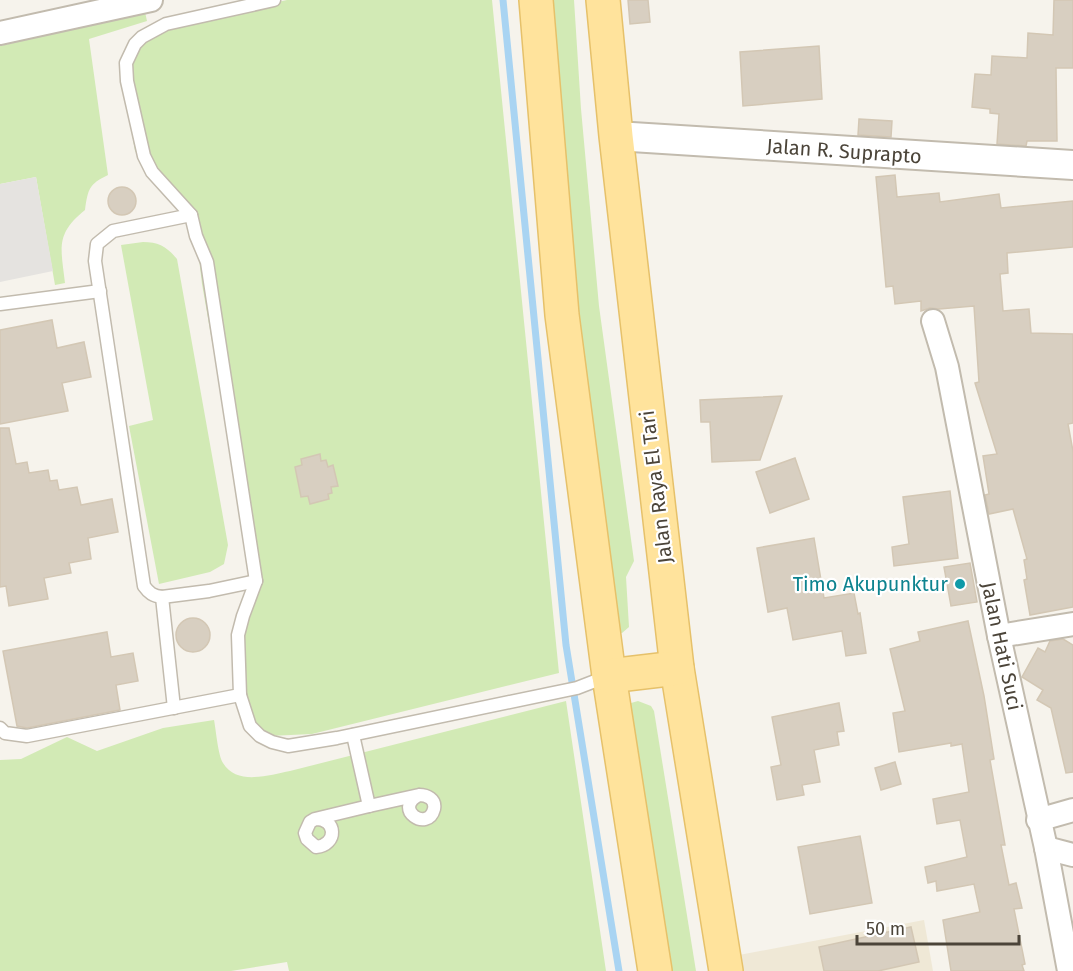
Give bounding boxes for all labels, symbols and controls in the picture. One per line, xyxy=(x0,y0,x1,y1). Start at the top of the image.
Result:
street label: Jalan R. Suprapto xyxy=(766,134,922,168)
street label: Jalan Raya El Tari xyxy=(635,409,677,565)
place label: Timo Akupunktur xyxy=(793,572,948,596)
marker: Timo Akupunktur xyxy=(953,577,967,591)
street label: Jalan Hati Suci xyxy=(977,580,1027,712)
scale bar xyxy=(857,908,1019,946)
text: 50 m xyxy=(866,918,905,940)

